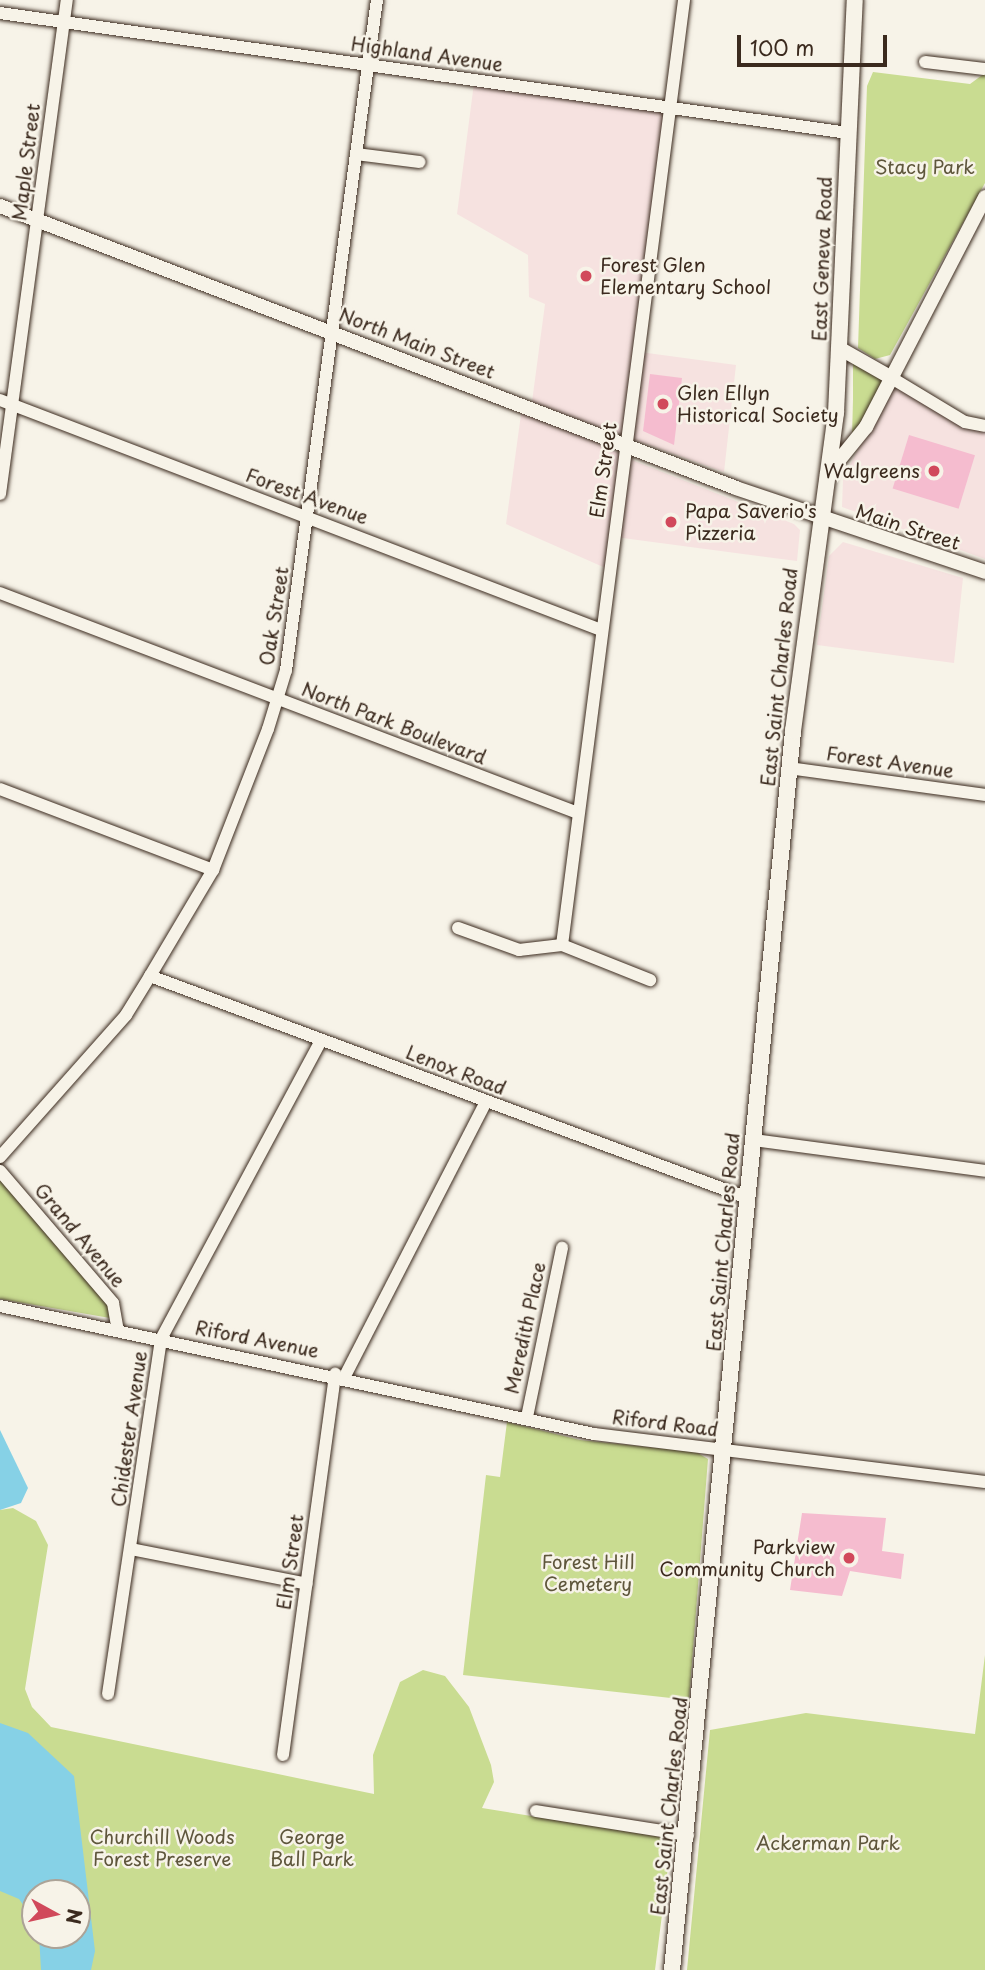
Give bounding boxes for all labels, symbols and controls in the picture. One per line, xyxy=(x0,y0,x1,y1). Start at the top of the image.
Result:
scale bar xyxy=(740,21,890,65)
text: 100 m xyxy=(750,31,814,63)
street label: Highland Avenue xyxy=(350,32,504,76)
street label: Maple Street xyxy=(7,101,45,223)
park label: Stacy Park xyxy=(875,156,975,178)
street label: East Geneva Road xyxy=(808,176,836,342)
place label: Forest Glen Elementary School xyxy=(600,254,771,298)
marker: Forest Glen Elementary School xyxy=(578,268,594,284)
street label: North Main Street xyxy=(334,302,500,384)
place label: Glen Ellyn Historical Society xyxy=(677,382,839,426)
marker: Glen Ellyn Historical Society xyxy=(655,396,671,412)
street label: Elm Street xyxy=(585,421,621,519)
place label: Walgreens xyxy=(823,460,920,482)
street label: Forest Avenue xyxy=(243,463,371,529)
marker: Walgreens xyxy=(926,463,942,479)
street label: Main Street xyxy=(853,499,963,555)
place label: Papa Saverio's Pizzeria xyxy=(685,500,816,544)
marker: Papa Saverio's Pizzeria xyxy=(663,514,679,530)
street label: Oak Street xyxy=(255,564,293,668)
street label: East Saint Charles Road xyxy=(756,566,802,788)
street label: North Park Boulevard xyxy=(297,677,491,769)
street label: Forest Avenue xyxy=(825,742,955,782)
street label: Lenox Road xyxy=(403,1040,509,1100)
street label: East Saint Charles Road xyxy=(702,1131,744,1353)
street label: Grand Avenue xyxy=(30,1178,130,1292)
street label: Meredith Place xyxy=(500,1259,550,1397)
street label: Riford Avenue xyxy=(193,1316,321,1362)
street label: Chidester Avenue xyxy=(107,1349,151,1509)
street label: Riford Road xyxy=(610,1405,720,1441)
street label: Elm Street xyxy=(272,1513,308,1611)
place label: Parkview Community Church xyxy=(658,1536,835,1580)
marker: Parkview Community Church xyxy=(841,1550,857,1566)
park label: Forest Hill Cemetery xyxy=(541,1551,635,1595)
street label: East Saint Charles Road xyxy=(646,1695,692,1917)
park label: Churchill Woods Forest Preserve xyxy=(89,1826,235,1870)
park label: George Ball Park xyxy=(270,1826,354,1870)
park label: Ackerman Park xyxy=(756,1832,900,1854)
north arrow xyxy=(21,1879,91,1949)
text: N xyxy=(60,1907,90,1926)

